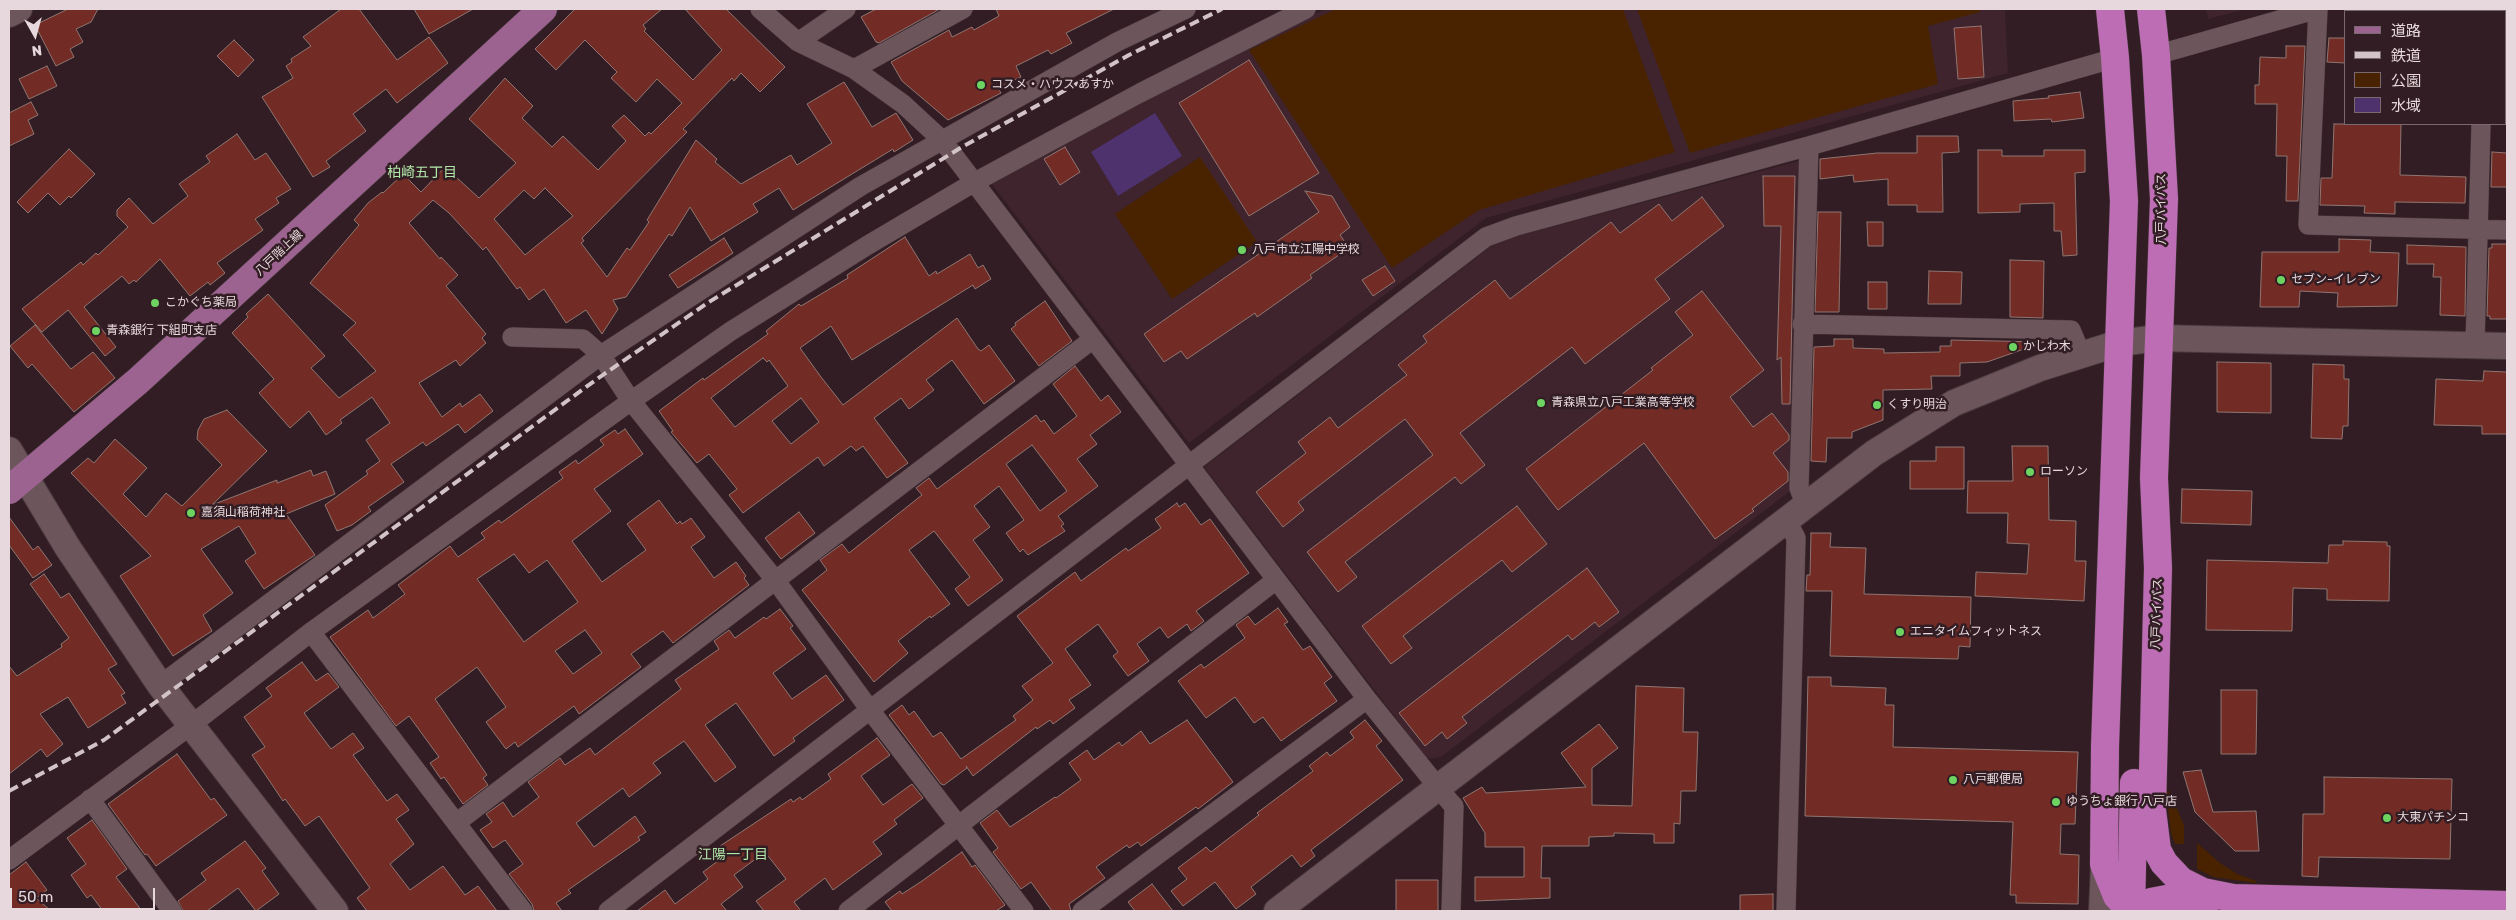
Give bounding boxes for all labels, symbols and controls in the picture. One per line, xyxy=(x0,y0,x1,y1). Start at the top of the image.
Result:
north arrow xyxy=(10,10,60,60)
legend xyxy=(2344,10,2506,125)
text: 道路 xyxy=(2391,22,2421,40)
text: N xyxy=(31,41,43,59)
text: 鉄道 xyxy=(2391,47,2421,65)
text: 公園 xyxy=(2391,72,2421,90)
place label: コスメ・ハウス あすか xyxy=(991,78,1114,92)
marker: コスメ・ハウス あすか xyxy=(975,79,987,91)
text: 水域 xyxy=(2391,97,2421,115)
district label: 柏崎五丁目 xyxy=(387,165,457,181)
street label: 八戸バイパス xyxy=(2155,173,2169,245)
street label: 八戸階上線 xyxy=(252,227,306,279)
place label: 八戸市立江陽中学校 xyxy=(1252,243,1360,257)
marker: 八戸市立江陽中学校 xyxy=(1236,244,1248,256)
place label: セブン-イレブン xyxy=(2291,273,2381,287)
marker: セブン-イレブン xyxy=(2275,274,2287,286)
place label: こかぐち薬局 xyxy=(165,296,237,310)
marker: こかぐち薬局 xyxy=(149,297,161,309)
place label: 青森銀行 下組町支店 xyxy=(106,324,217,338)
marker: 青森銀行 下組町支店 xyxy=(90,325,102,337)
place label: かしわ木 xyxy=(2023,340,2071,354)
marker: かしわ木 xyxy=(2007,341,2019,353)
place label: 青森県立八戸工業高等学校 xyxy=(1551,396,1695,410)
marker: 青森県立八戸工業高等学校 xyxy=(1535,397,1547,409)
place label: くすり明治 xyxy=(1887,398,1947,412)
marker: くすり明治 xyxy=(1871,399,1883,411)
place label: ローソン xyxy=(2040,465,2088,479)
marker: ローソン xyxy=(2024,466,2036,478)
place label: 嘉須山稲荷神社 xyxy=(201,506,285,520)
marker: 嘉須山稲荷神社 xyxy=(185,507,197,519)
street label: 八戸バイパス xyxy=(2149,578,2165,650)
place label: エニタイムフィットネス xyxy=(1910,625,2042,639)
marker: エニタイムフィットネス xyxy=(1894,626,1906,638)
place label: 八戸郵便局 xyxy=(1963,773,2023,787)
marker: 八戸郵便局 xyxy=(1947,774,1959,786)
place label: ゆうちょ銀行 八戸店 xyxy=(2066,795,2177,809)
marker: ゆうちょ銀行 八戸店 xyxy=(2050,796,2062,808)
place label: 大東パチンコ xyxy=(2397,811,2469,825)
marker: 大東パチンコ xyxy=(2381,812,2393,824)
district label: 江陽一丁目 xyxy=(698,847,768,863)
scale bar xyxy=(12,878,158,910)
text: 50 m xyxy=(18,888,53,906)

